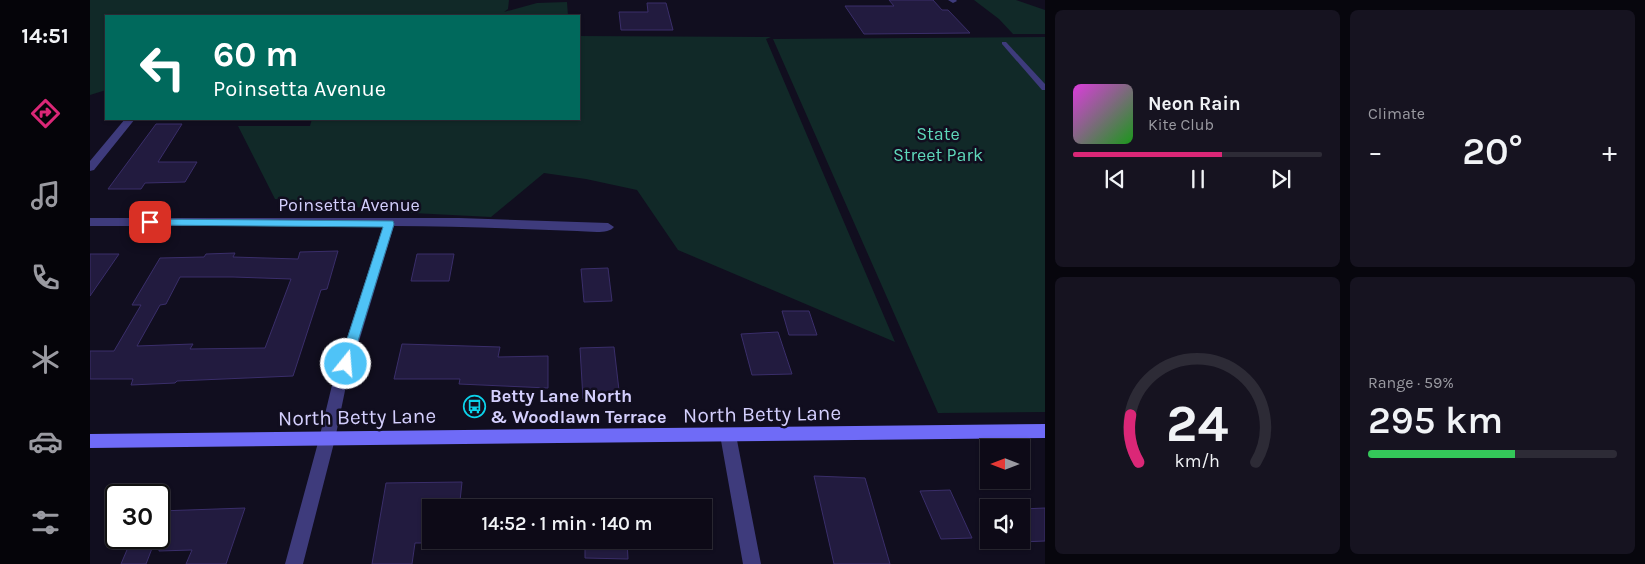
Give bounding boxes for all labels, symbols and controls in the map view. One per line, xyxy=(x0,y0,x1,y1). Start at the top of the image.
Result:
text: 14:51 xyxy=(21,23,69,49)
text: 60 m xyxy=(213,34,298,75)
icon: left xyxy=(130,35,195,100)
text: Poinsetta Avenue xyxy=(213,76,386,102)
text: Neon Rain xyxy=(1148,93,1241,115)
icon: directions xyxy=(28,96,63,131)
text: Climate xyxy=(1368,104,1425,123)
text: Kite Club xyxy=(1148,115,1214,134)
park label: State Street Park xyxy=(893,123,983,166)
text: 20° xyxy=(1462,129,1523,174)
text: − xyxy=(1368,135,1383,168)
text: + xyxy=(1602,135,1617,168)
icon: previous xyxy=(1101,165,1129,193)
icon: pause xyxy=(1184,165,1212,193)
icon: next xyxy=(1267,165,1295,193)
icon: music xyxy=(28,178,63,213)
street label: Poinsetta Avenue xyxy=(278,194,420,216)
pin xyxy=(129,201,171,243)
icon: arrive xyxy=(136,208,164,236)
icon: phone xyxy=(28,260,63,295)
position arrow xyxy=(319,337,371,389)
icon: climate xyxy=(28,342,63,377)
text: Range · 59% xyxy=(1368,373,1454,392)
place label: Betty Lane North & Woodlawn Terrace xyxy=(490,385,666,428)
text: 24 xyxy=(1166,393,1229,454)
bus stop icon: Betty Lane North & Woodlawn Terrace xyxy=(462,394,486,418)
text: 295 km xyxy=(1368,398,1503,443)
street label: North Betty Lane xyxy=(683,401,841,427)
street label: North Betty Lane xyxy=(278,404,436,430)
icon: car xyxy=(28,424,63,459)
north arrow xyxy=(980,439,1030,489)
map controls xyxy=(980,439,1030,549)
text: km/h xyxy=(1175,451,1220,472)
speed limit sign: 30 xyxy=(105,484,170,549)
button: sound xyxy=(980,499,1030,549)
icon: filters xyxy=(28,505,63,540)
text: 14:52 · 1 min · 140 m xyxy=(481,513,653,535)

